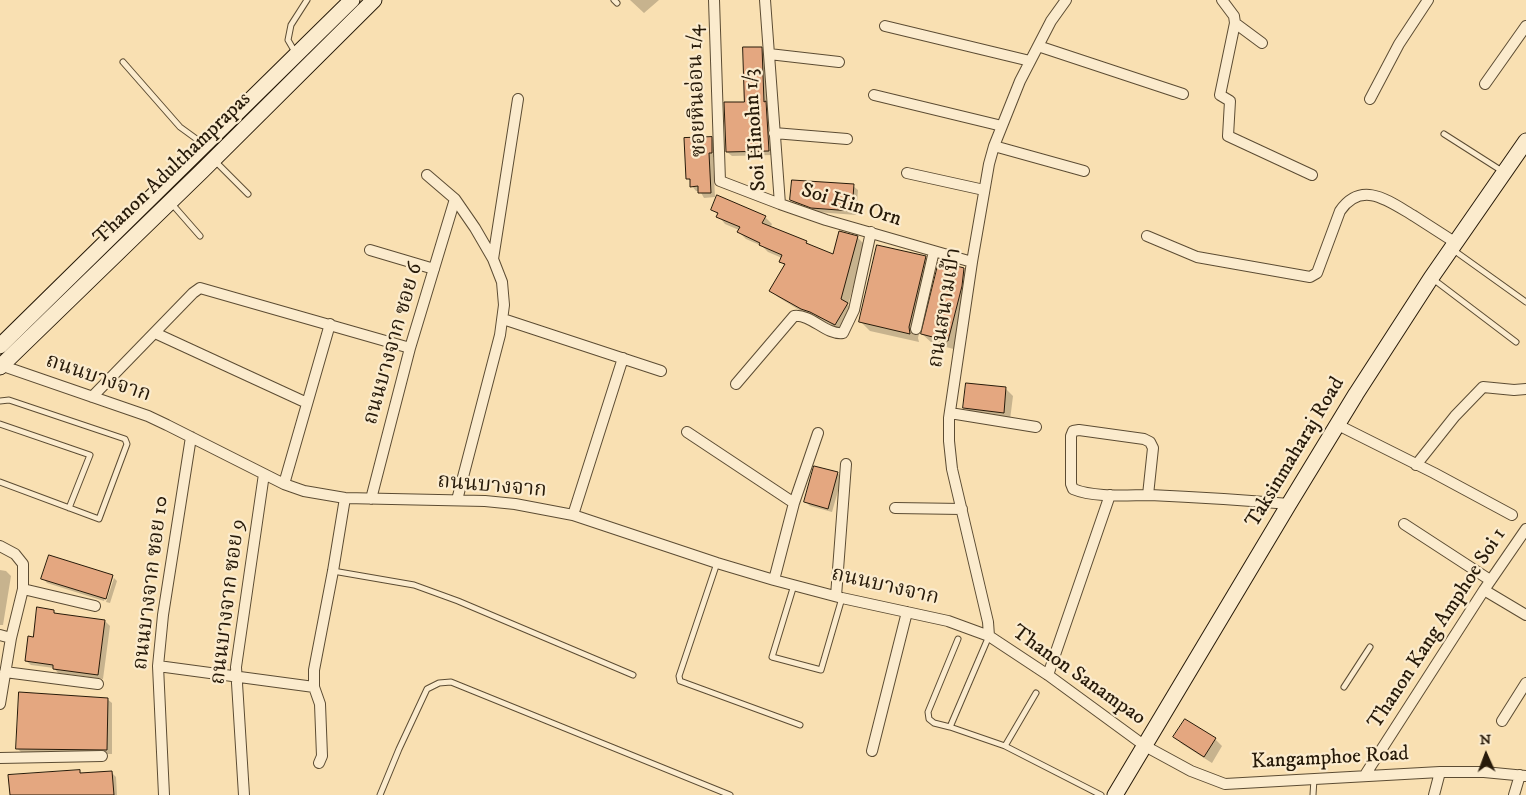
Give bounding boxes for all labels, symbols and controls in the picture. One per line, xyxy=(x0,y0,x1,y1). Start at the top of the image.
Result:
street label: ซอยหินอ่อน 1/4 xyxy=(683,24,713,158)
street label: Soi Hinohn 1/3 xyxy=(739,68,773,192)
street label: Thanon Adulthamprapas xyxy=(89,87,257,251)
street label: Soi Hin Orn xyxy=(798,179,904,233)
street label: ถนนสนามเป้า xyxy=(924,246,968,370)
street label: ถนนบางจาก ซอย 6 xyxy=(359,260,429,428)
street label: ถนนบางจาก xyxy=(42,349,154,409)
street label: Taksinmaharaj Road xyxy=(1241,373,1351,533)
street label: ถนนบางจาก xyxy=(436,470,548,504)
street label: ถนนบางจาก ซอย 10 xyxy=(129,495,175,671)
street label: ถนนบางจาก ซอย 9 xyxy=(206,518,252,686)
street label: Thanon Kang Amphoe Soi 1 xyxy=(1364,524,1512,734)
street label: ถนนบางจาก xyxy=(829,562,941,612)
street label: Thanon Sanampao xyxy=(1006,620,1150,732)
north arrow xyxy=(1461,730,1511,780)
text: N xyxy=(1479,731,1492,749)
street label: Kangamphoe Road xyxy=(1251,742,1409,776)

